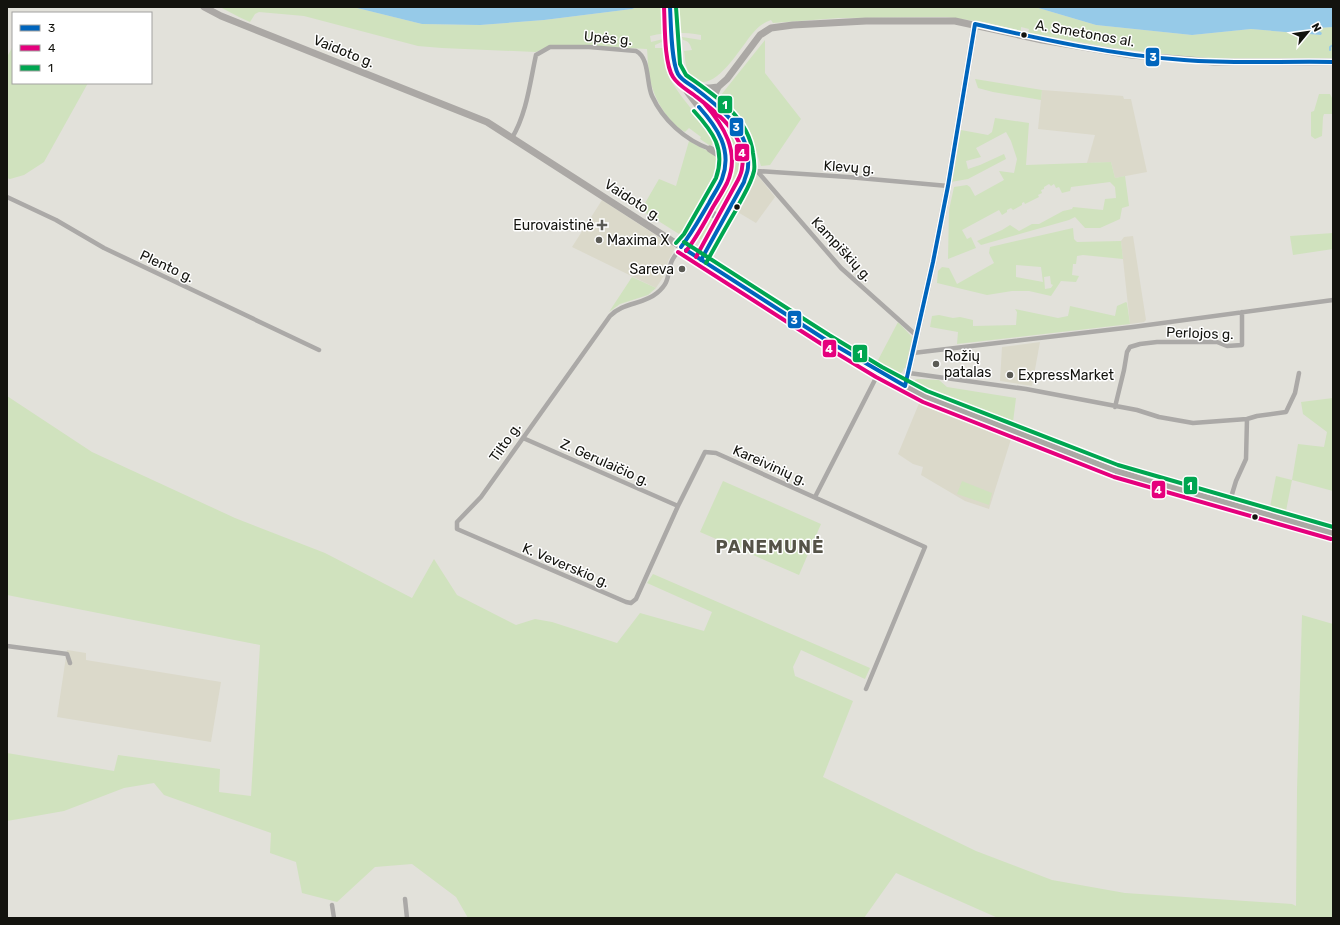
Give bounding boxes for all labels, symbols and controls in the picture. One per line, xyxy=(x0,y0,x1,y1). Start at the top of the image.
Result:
legend xyxy=(12,12,152,84)
north arrow xyxy=(1288,12,1328,52)
street label: A. Smetonos al. xyxy=(1034,16,1136,51)
text: 3 xyxy=(48,21,55,35)
text: N xyxy=(1309,21,1324,34)
street label: Upės g. xyxy=(583,28,633,49)
unlabelled marker xyxy=(1019,30,1029,40)
street label: Vaidoto g. xyxy=(311,31,377,71)
text: 4 xyxy=(48,41,56,55)
line badge: 3 xyxy=(1145,47,1160,67)
text: 3 xyxy=(1149,51,1157,64)
text: 1 xyxy=(48,61,53,75)
line badge: 1 xyxy=(717,95,733,114)
text: 1 xyxy=(722,99,728,112)
line badge: 3 xyxy=(729,117,744,137)
text: 3 xyxy=(732,121,740,134)
line badge: 4 xyxy=(734,143,750,162)
text: 4 xyxy=(738,147,746,160)
street label: Klevų g. xyxy=(823,157,875,178)
street label: Vaidoto g. xyxy=(601,176,664,225)
unlabelled marker xyxy=(732,202,742,212)
street label: Kampiškių g. xyxy=(808,214,876,285)
place label: Eurovaistinė xyxy=(513,217,594,234)
marker: Eurovaistinė xyxy=(597,220,607,230)
place label: Maxima X xyxy=(607,232,669,249)
marker: Maxima X xyxy=(594,235,604,245)
street label: Plento g. xyxy=(137,247,196,286)
place label: Sareva xyxy=(630,261,674,278)
marker: Sareva xyxy=(677,264,687,274)
line badge: 3 xyxy=(787,310,802,329)
text: 3 xyxy=(790,314,798,327)
street label: Perlojos g. xyxy=(1166,324,1234,343)
line badge: 4 xyxy=(822,339,837,358)
text: 4 xyxy=(825,343,833,356)
line badge: 1 xyxy=(852,344,868,363)
text: 1 xyxy=(857,348,863,361)
place label: Rožių patalas xyxy=(944,348,991,381)
marker: Rožių patalas xyxy=(931,359,941,369)
place label: ExpressMarket xyxy=(1018,367,1115,384)
marker: ExpressMarket xyxy=(1005,370,1015,380)
street label: Tilto g. xyxy=(486,420,525,465)
street label: Z. Gerulaičio g. xyxy=(558,435,652,490)
street label: Kareivinių g. xyxy=(730,442,809,489)
line badge: 1 xyxy=(1183,476,1198,495)
line badge: 4 xyxy=(1151,480,1166,499)
text: 1 xyxy=(1187,480,1193,493)
text: 4 xyxy=(1154,484,1162,497)
unlabelled marker xyxy=(1250,512,1260,522)
district label: PANEMUNĖ xyxy=(715,536,825,558)
street label: K. Veverskio g. xyxy=(520,540,612,591)

